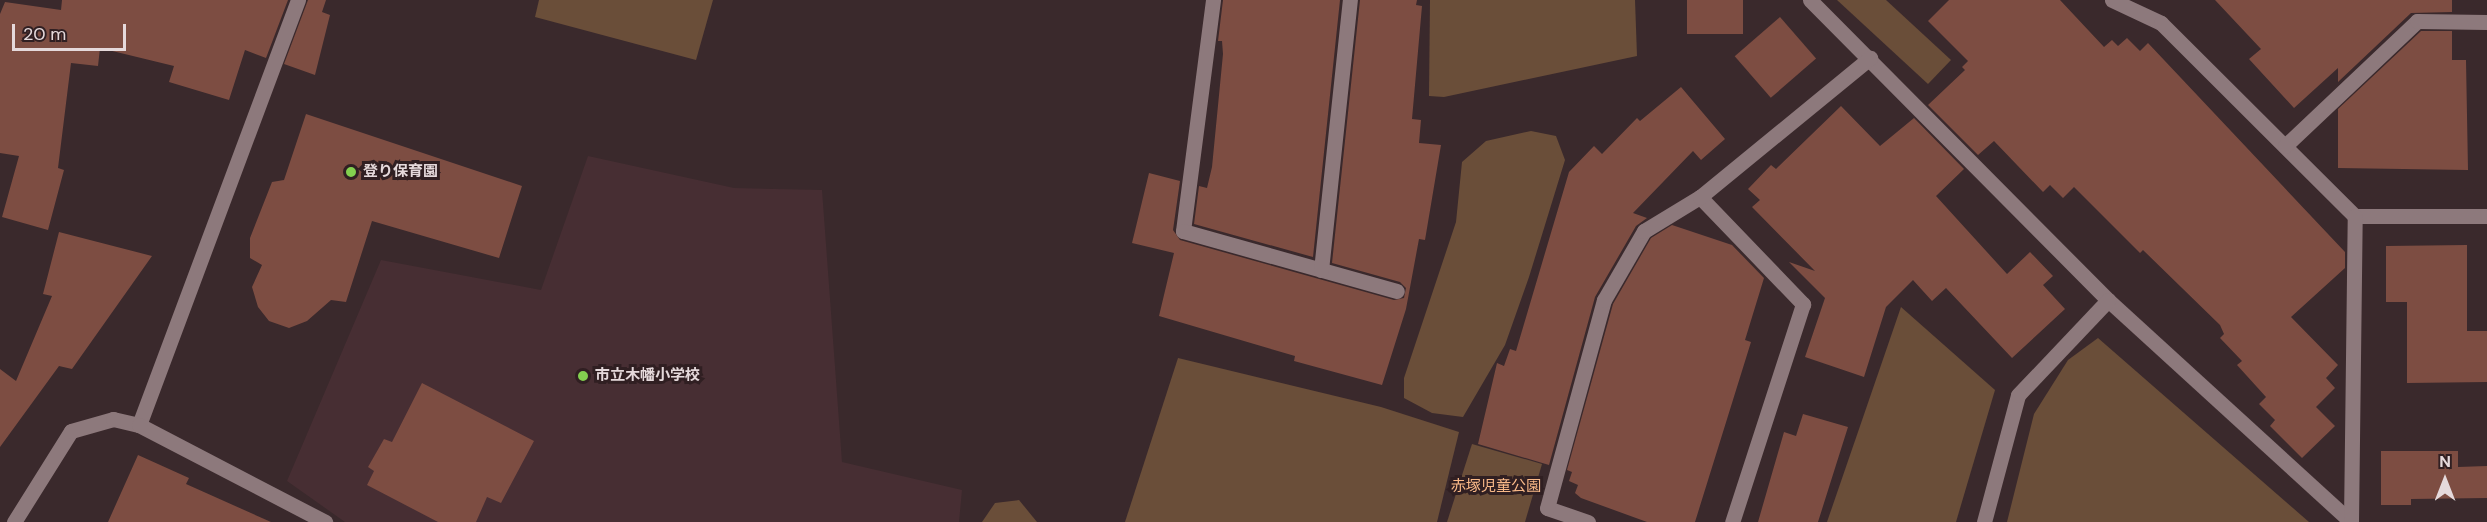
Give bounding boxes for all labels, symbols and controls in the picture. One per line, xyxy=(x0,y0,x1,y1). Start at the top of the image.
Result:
scale bar xyxy=(15,12,129,50)
text: 20 m xyxy=(23,22,66,46)
place label: 登り保育園 xyxy=(363,163,438,181)
marker: 登り保育園 xyxy=(344,165,358,179)
place label: 市立木幡小学校 xyxy=(595,367,700,385)
marker: 市立木幡小学校 xyxy=(576,369,590,383)
north arrow xyxy=(2415,450,2475,510)
text: N xyxy=(2439,451,2451,472)
park label: 赤塚児童公園 xyxy=(1451,478,1541,496)

